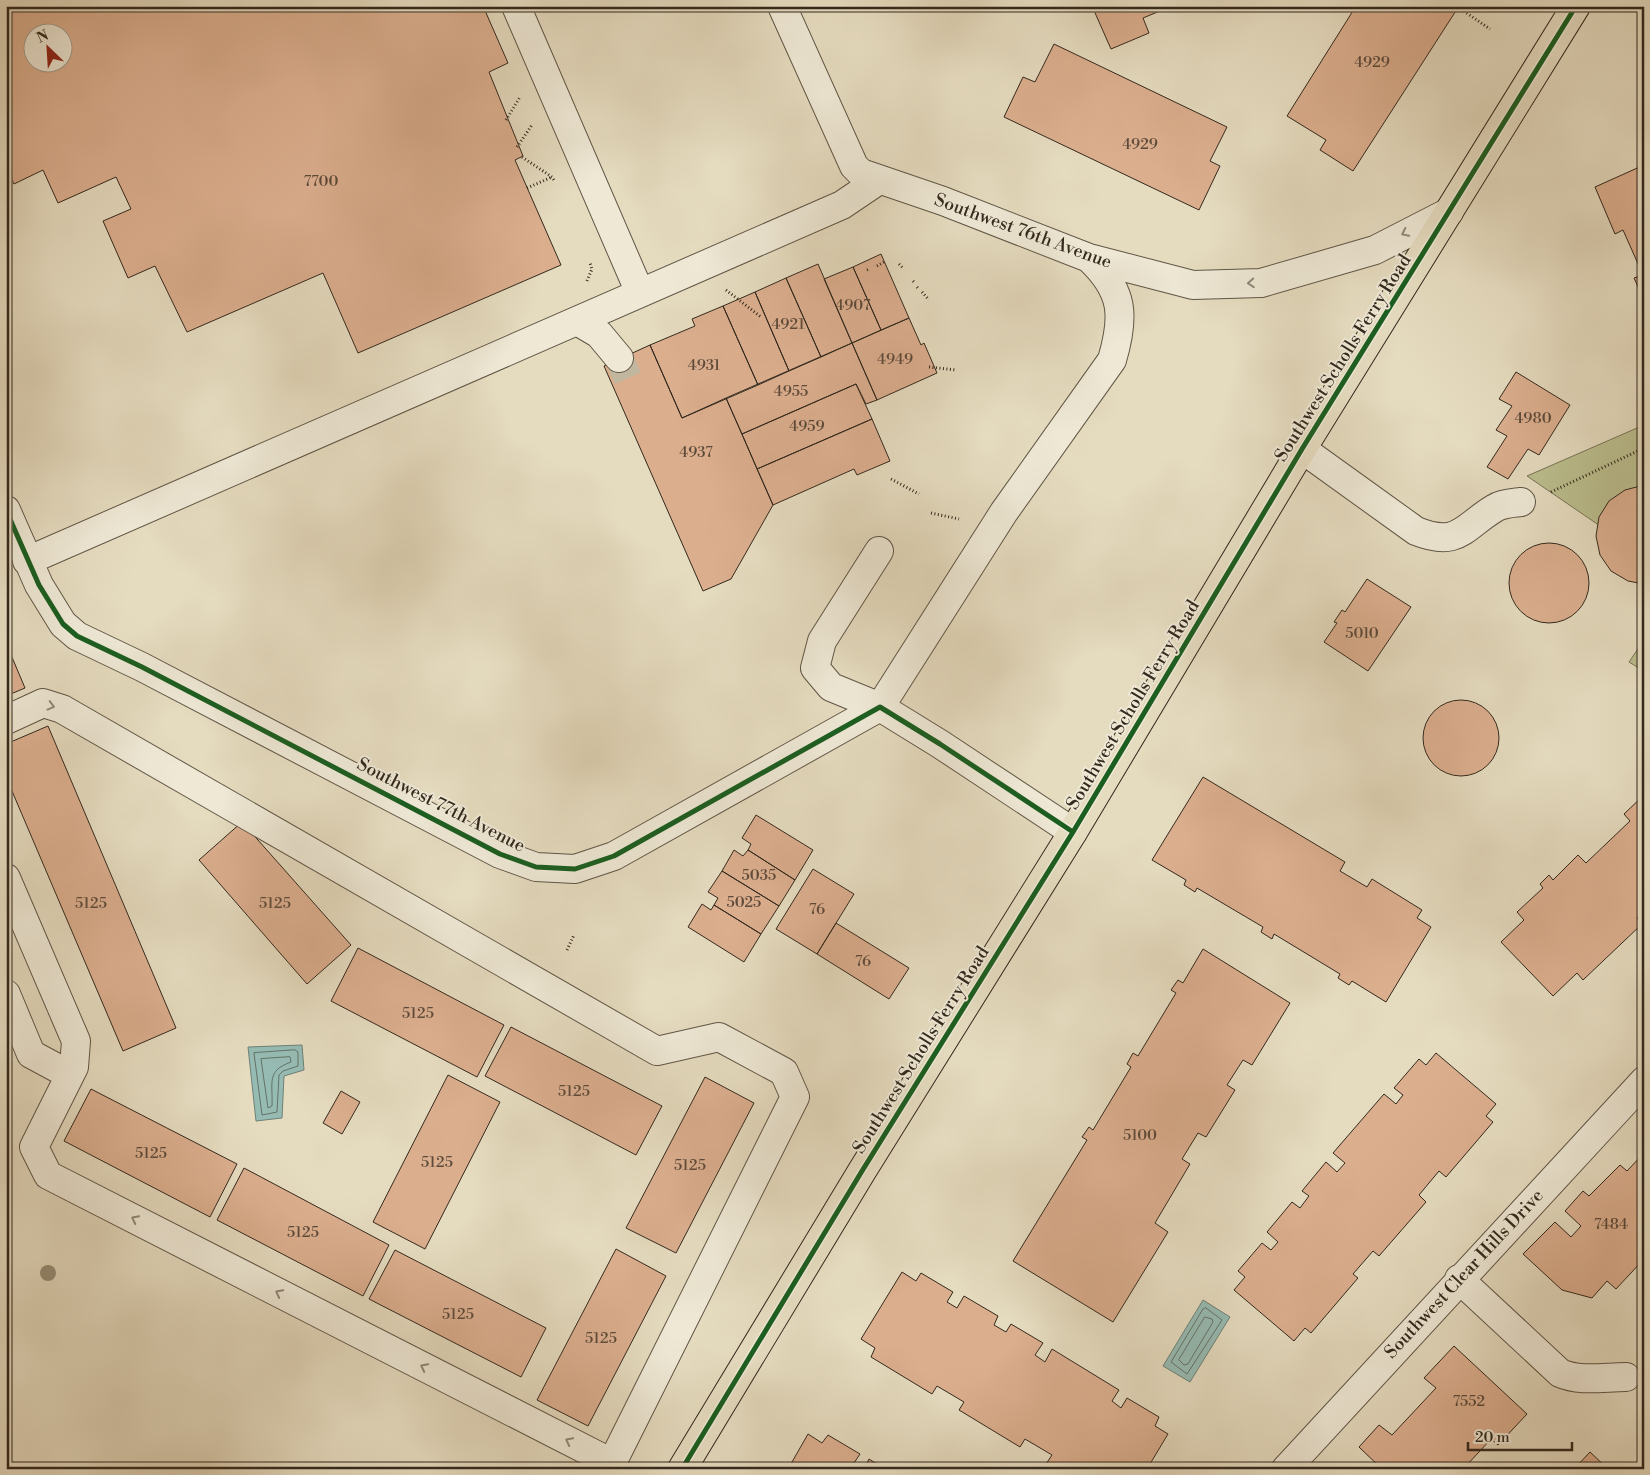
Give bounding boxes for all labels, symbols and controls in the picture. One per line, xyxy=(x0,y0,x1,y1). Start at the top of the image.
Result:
north arrow xyxy=(22,22,72,72)
text: N xyxy=(34,27,52,48)
house number: 4929 xyxy=(1354,53,1390,72)
house number: 4929 xyxy=(1122,135,1158,154)
house number: 7700 xyxy=(304,172,338,191)
street label: Southwest 76th Avenue xyxy=(931,188,1115,274)
one-way arrow xyxy=(1401,227,1410,238)
street label: Southwest Scholls Ferry Road xyxy=(1270,249,1417,466)
one-way arrow xyxy=(1247,278,1255,289)
house number: 4907 xyxy=(835,296,871,315)
house number: 4921 xyxy=(771,315,805,334)
house number: 4949 xyxy=(877,350,913,369)
house number: 4931 xyxy=(688,356,721,375)
house number: 4955 xyxy=(774,382,808,401)
house number: 4980 xyxy=(1514,409,1552,428)
house number: 4959 xyxy=(789,417,825,436)
house number: 4937 xyxy=(679,443,713,462)
street label: Southwest Scholls Ferry Road xyxy=(1061,595,1205,814)
house number: 5010 xyxy=(1345,624,1379,643)
one-way arrow xyxy=(47,700,55,711)
street label: Southwest 77th Avenue xyxy=(353,753,529,857)
house number: 5035 xyxy=(742,866,776,885)
house number: 5025 xyxy=(727,893,761,912)
house number: 5125 xyxy=(75,894,107,913)
house number: 5125 xyxy=(259,894,291,913)
house number: 76 xyxy=(809,900,825,919)
street label: Southwest Scholls Ferry Road xyxy=(848,941,995,1158)
house number: 76 xyxy=(855,952,871,971)
house number: 5125 xyxy=(402,1004,434,1023)
house number: 5125 xyxy=(558,1082,590,1101)
house number: 5100 xyxy=(1123,1126,1157,1145)
house number: 5125 xyxy=(135,1144,167,1163)
house number: 5125 xyxy=(421,1153,453,1172)
house number: 5125 xyxy=(674,1156,706,1175)
street label: Southwest Clear Hills Drive xyxy=(1379,1185,1549,1363)
one-way arrow xyxy=(131,1215,140,1225)
house number: 7484 xyxy=(1594,1215,1628,1234)
house number: 5125 xyxy=(287,1223,319,1242)
one-way arrow xyxy=(276,1289,285,1299)
house number: 5125 xyxy=(442,1305,474,1324)
house number: 5125 xyxy=(585,1329,617,1348)
one-way arrow xyxy=(420,1363,429,1373)
house number: 7552 xyxy=(1453,1392,1485,1411)
scale bar xyxy=(1468,1420,1571,1452)
text: 20 m xyxy=(1475,1428,1510,1447)
one-way arrow xyxy=(565,1437,574,1447)

